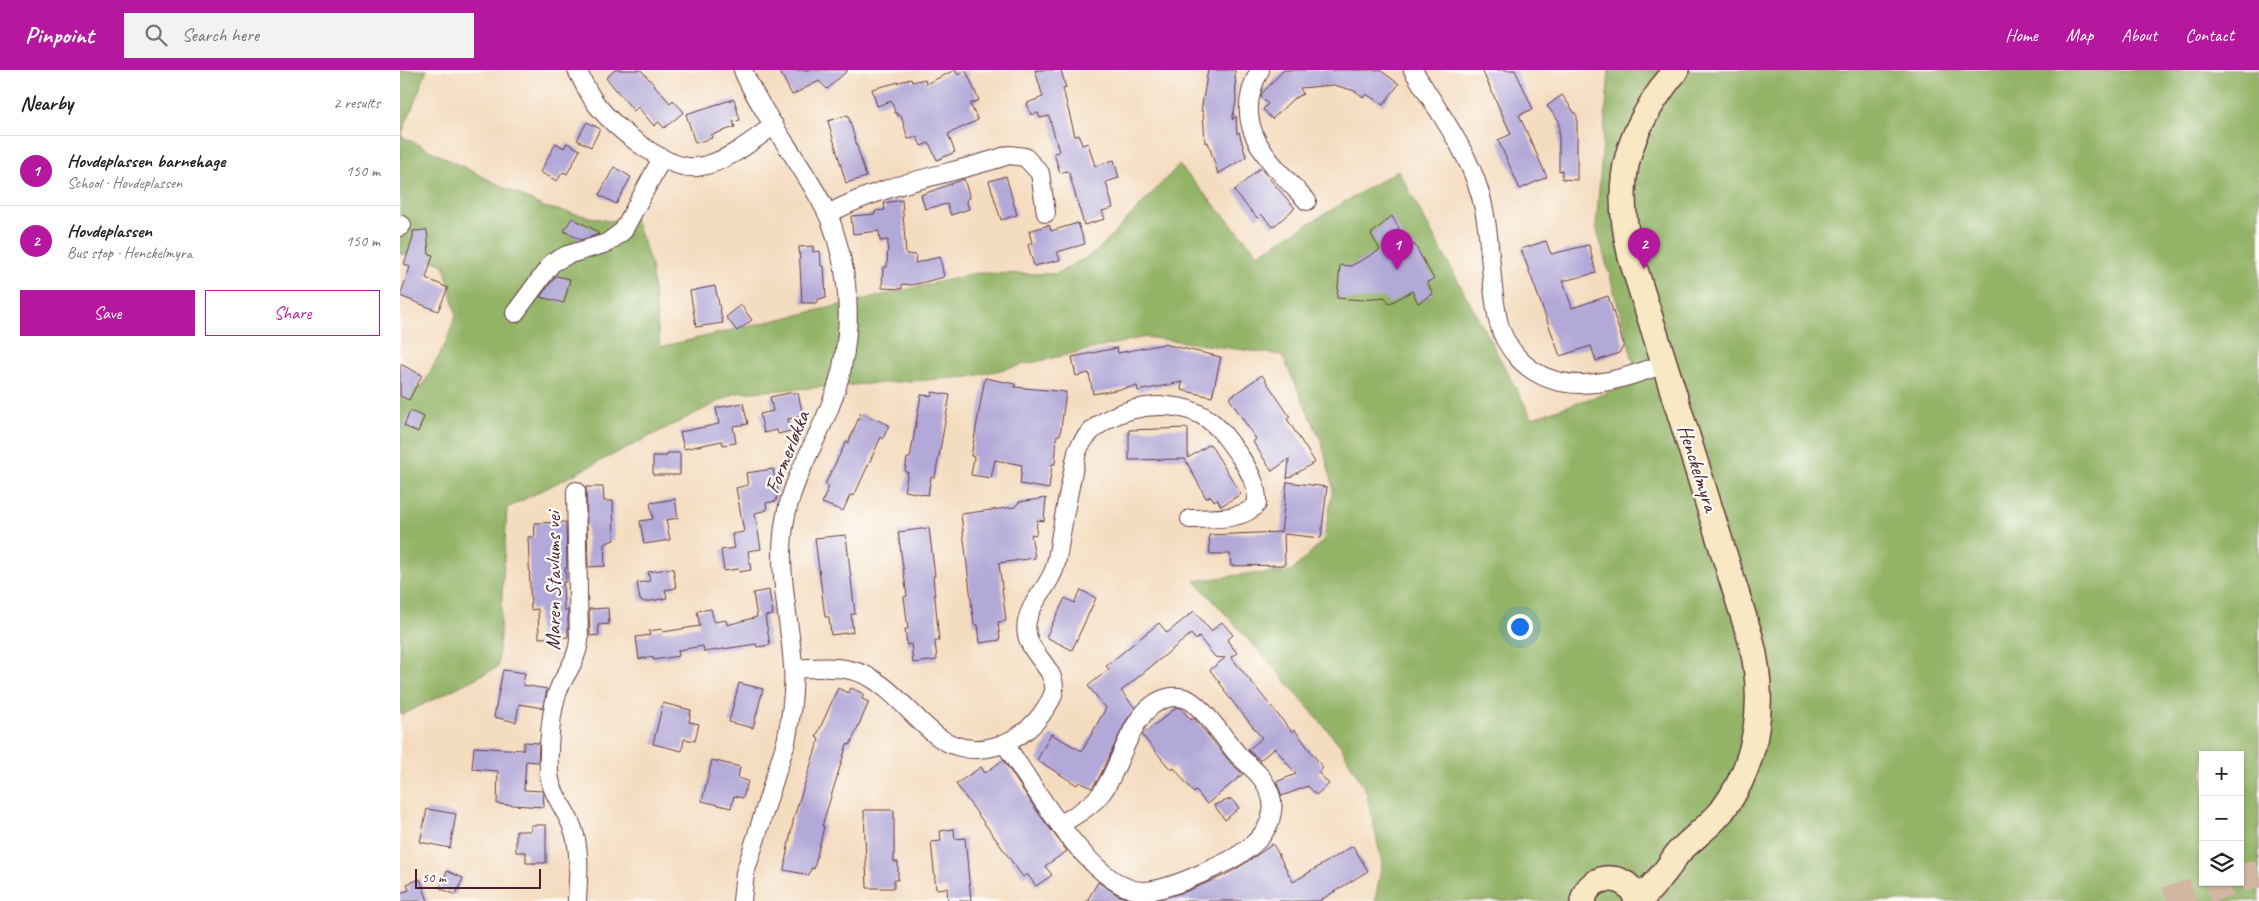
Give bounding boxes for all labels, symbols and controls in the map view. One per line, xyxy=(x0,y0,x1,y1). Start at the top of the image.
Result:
search box xyxy=(124,13,474,58)
text: Pinpoint xyxy=(25,20,94,50)
icon: search xyxy=(142,21,170,49)
text: Search here xyxy=(182,23,259,47)
text: Home xyxy=(2005,24,2038,46)
text: Map xyxy=(2066,24,2093,46)
text: About xyxy=(2121,24,2157,46)
text: Contact xyxy=(2185,24,2234,46)
text: Nearby xyxy=(20,90,73,116)
text: 2 results xyxy=(333,93,380,113)
text: Hovdeplassen barnehage xyxy=(67,149,225,173)
text: 1 xyxy=(32,161,40,181)
text: 150 m xyxy=(346,161,380,181)
text: School · Hovdeplassen xyxy=(67,173,182,193)
text: Hovdeplassen xyxy=(67,219,152,243)
pin: 2 xyxy=(1628,228,1660,269)
pin: 1 xyxy=(1381,229,1413,270)
text: 2 xyxy=(32,231,40,251)
text: 150 m xyxy=(346,231,380,251)
text: Bus stop · Henckelmyra xyxy=(67,243,192,263)
button: Save xyxy=(20,290,195,336)
button: Share xyxy=(205,290,380,336)
street label: Formerløkka xyxy=(759,405,816,497)
street label: Henckelmyra xyxy=(1672,421,1725,517)
street label: Maren Stavlums vei xyxy=(540,508,566,650)
your location xyxy=(1507,614,1533,640)
map controls xyxy=(2199,751,2244,886)
button: + xyxy=(2199,751,2244,796)
button: − xyxy=(2199,796,2244,841)
button: layers xyxy=(2199,841,2244,886)
scale bar xyxy=(415,866,541,889)
text: 50 m xyxy=(422,869,446,886)

